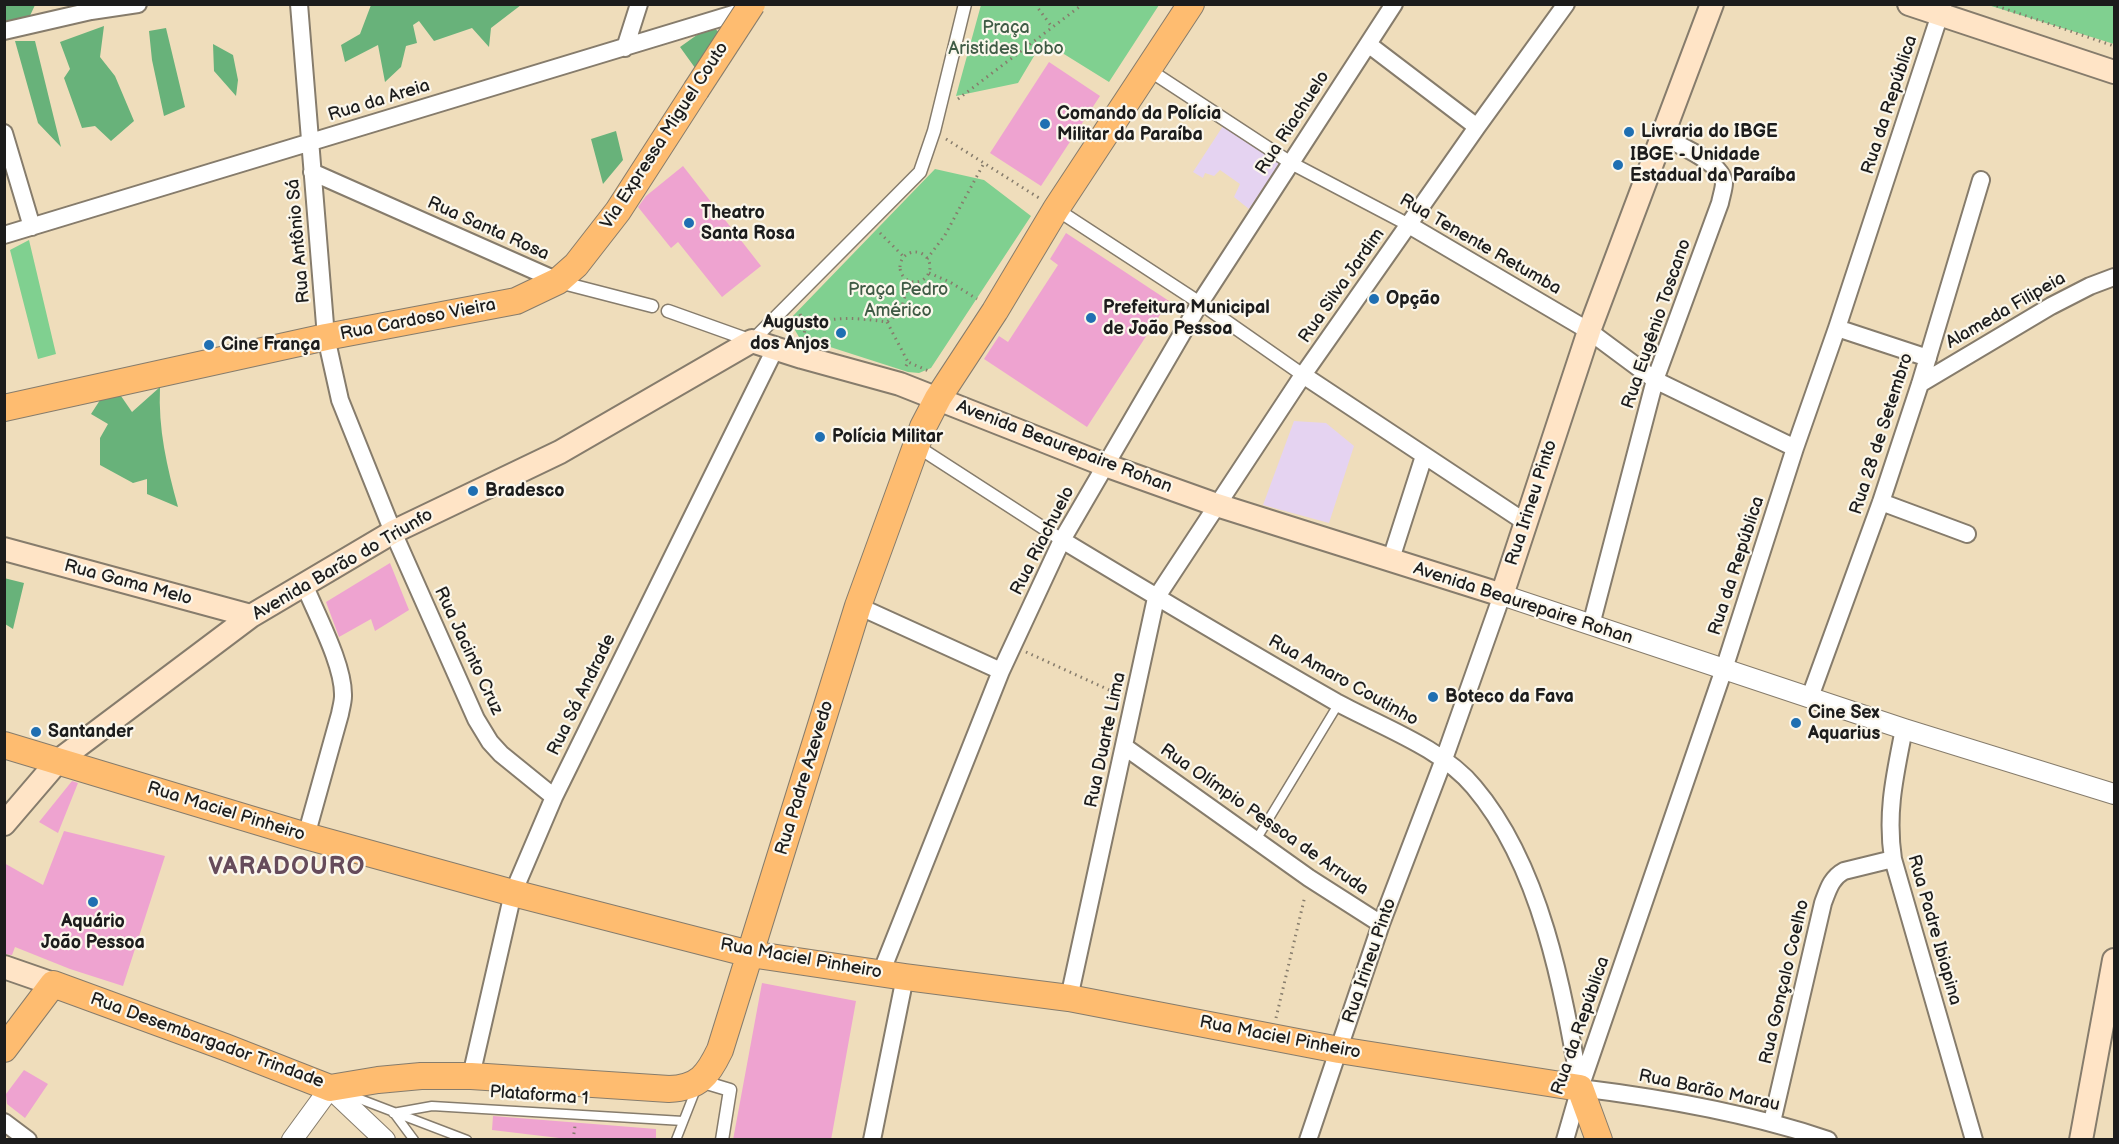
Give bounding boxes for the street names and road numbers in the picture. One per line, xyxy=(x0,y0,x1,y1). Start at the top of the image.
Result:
street label: Rua da República xyxy=(1857,33,1923,177)
street label: Via Expressa Miguel Couto xyxy=(596,38,734,234)
street label: Rua Riachuelo xyxy=(1251,67,1335,179)
street label: Rua da Areia xyxy=(325,75,433,127)
street label: Rua Antônio Sá xyxy=(283,178,315,304)
street label: Rua Tenente Retumba xyxy=(1395,190,1565,300)
street label: Rua Santa Rosa xyxy=(424,192,552,266)
street label: Rua Silva Jardim xyxy=(1294,224,1390,348)
street label: Rua Eugênio Toscano xyxy=(1618,236,1696,412)
street label: Alameda Filipeia xyxy=(1942,268,2070,354)
street label: Rua Cardoso Vieira xyxy=(338,294,498,346)
street label: Rua 28 de Setembro xyxy=(1846,351,1918,517)
street label: Avenida Beaurepaire Rohan xyxy=(953,396,1175,498)
street label: Rua Irineu Pinto xyxy=(1502,437,1562,569)
street label: Rua Riachuelo xyxy=(1006,483,1080,599)
street label: Rua da República xyxy=(1704,494,1770,638)
street label: Avenida Barão do Triunfo xyxy=(249,504,437,626)
street label: Rua Gama Melo xyxy=(62,556,194,610)
street label: Avenida Beaurepaire Rohan xyxy=(1411,558,1635,650)
street label: Rua Jacinto Cruz xyxy=(429,583,507,719)
street label: Rua Sá Andrade xyxy=(543,631,621,759)
street label: Rua Amaro Coutinho xyxy=(1264,631,1422,731)
street label: Rua Duarte Lima xyxy=(1081,670,1131,810)
street label: Rua Padre Azevedo xyxy=(771,698,839,858)
street label: Rua Olímpio Pessoa de Arruda xyxy=(1156,740,1372,900)
street label: Rua Maciel Pinheiro xyxy=(145,778,307,846)
street label: Rua Padre Ibiapina xyxy=(1902,852,1966,1008)
street label: Rua Irineu Pinto xyxy=(1339,896,1401,1026)
street label: Rua Gonçalo Coelho xyxy=(1756,898,1814,1066)
street label: Rua Maciel Pinheiro xyxy=(718,934,884,984)
street label: Rua da República xyxy=(1547,954,1615,1098)
street label: Rua Desembargador Trindade xyxy=(87,989,327,1093)
street label: Rua Maciel Pinheiro xyxy=(1198,1012,1362,1064)
street label: Rua Barão Marau xyxy=(1636,1065,1782,1117)
street label: Plataforma 1 xyxy=(489,1082,589,1110)

